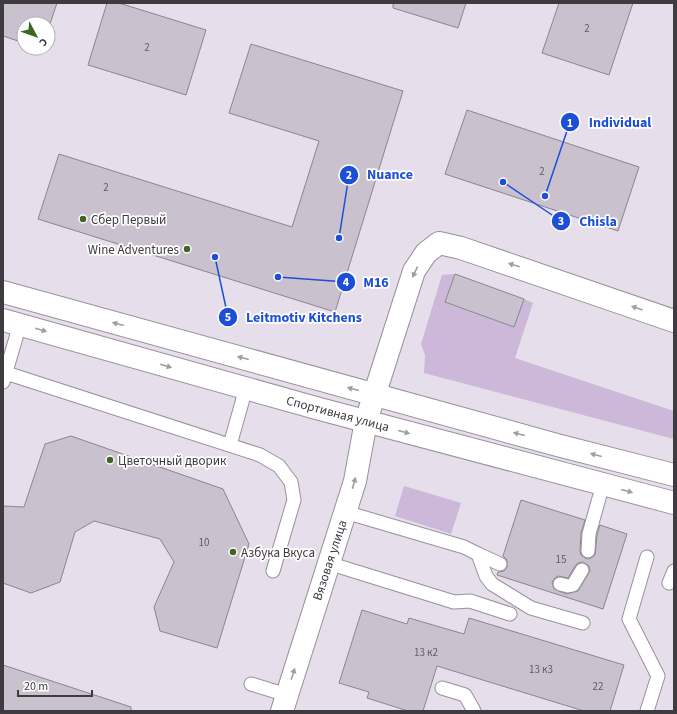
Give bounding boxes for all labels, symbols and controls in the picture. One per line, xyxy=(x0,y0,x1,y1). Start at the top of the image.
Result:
north arrow xyxy=(16,16,56,56)
house number: 2 xyxy=(584,21,590,36)
text: С xyxy=(35,35,51,50)
house number: 2 xyxy=(144,40,150,55)
callout: Individual xyxy=(560,109,659,135)
text: Individual xyxy=(589,113,651,133)
text: 1 xyxy=(567,115,573,132)
callout: Nuance xyxy=(339,162,421,188)
house number: 2 xyxy=(539,164,545,179)
text: Nuance xyxy=(367,165,413,185)
text: 2 xyxy=(346,167,352,184)
house number: 2 xyxy=(103,180,109,195)
callout: Chisla xyxy=(551,208,625,234)
place label: Сбер Первый xyxy=(91,211,166,229)
text: Chisla xyxy=(579,212,617,232)
text: 3 xyxy=(558,213,564,230)
marker: Сбер Первый xyxy=(78,214,88,224)
place label: Wine Adventures xyxy=(88,241,180,259)
marker: Wine Adventures xyxy=(182,244,192,254)
one-way arrow xyxy=(508,262,520,268)
one-way arrow xyxy=(412,266,418,278)
callout: M16 xyxy=(336,269,397,295)
text: M16 xyxy=(363,273,389,293)
text: 4 xyxy=(343,274,350,291)
callout: Leitmotiv Kitchens xyxy=(218,304,370,330)
one-way arrow xyxy=(631,304,643,310)
text: Leitmotiv Kitchens xyxy=(246,308,362,328)
text: 5 xyxy=(225,309,231,326)
one-way arrow xyxy=(111,321,123,327)
one-way arrow xyxy=(35,327,47,333)
one-way arrow xyxy=(237,355,249,361)
one-way arrow xyxy=(159,363,172,369)
one-way arrow xyxy=(347,386,359,392)
street label: Спортивная улица xyxy=(284,392,391,436)
one-way arrow xyxy=(398,429,411,435)
one-way arrow xyxy=(513,431,525,437)
place label: Цветочный дворик xyxy=(118,452,227,470)
one-way arrow xyxy=(589,452,601,458)
marker: Цветочный дворик xyxy=(105,455,115,465)
one-way arrow xyxy=(351,477,357,489)
one-way arrow xyxy=(621,488,634,494)
street label: Вязовая улица xyxy=(308,518,351,603)
house number: 10 xyxy=(199,535,209,550)
place label: Азбука Вкуса xyxy=(241,544,315,562)
marker: Азбука Вкуса xyxy=(228,547,238,557)
house number: 15 xyxy=(556,552,566,567)
house number: 13 к2 xyxy=(414,645,438,660)
house number: 13 к3 xyxy=(529,662,553,677)
one-way arrow xyxy=(290,667,296,679)
scale bar xyxy=(18,672,92,698)
text: 20 m xyxy=(24,678,48,695)
house number: 22 xyxy=(593,679,603,694)

